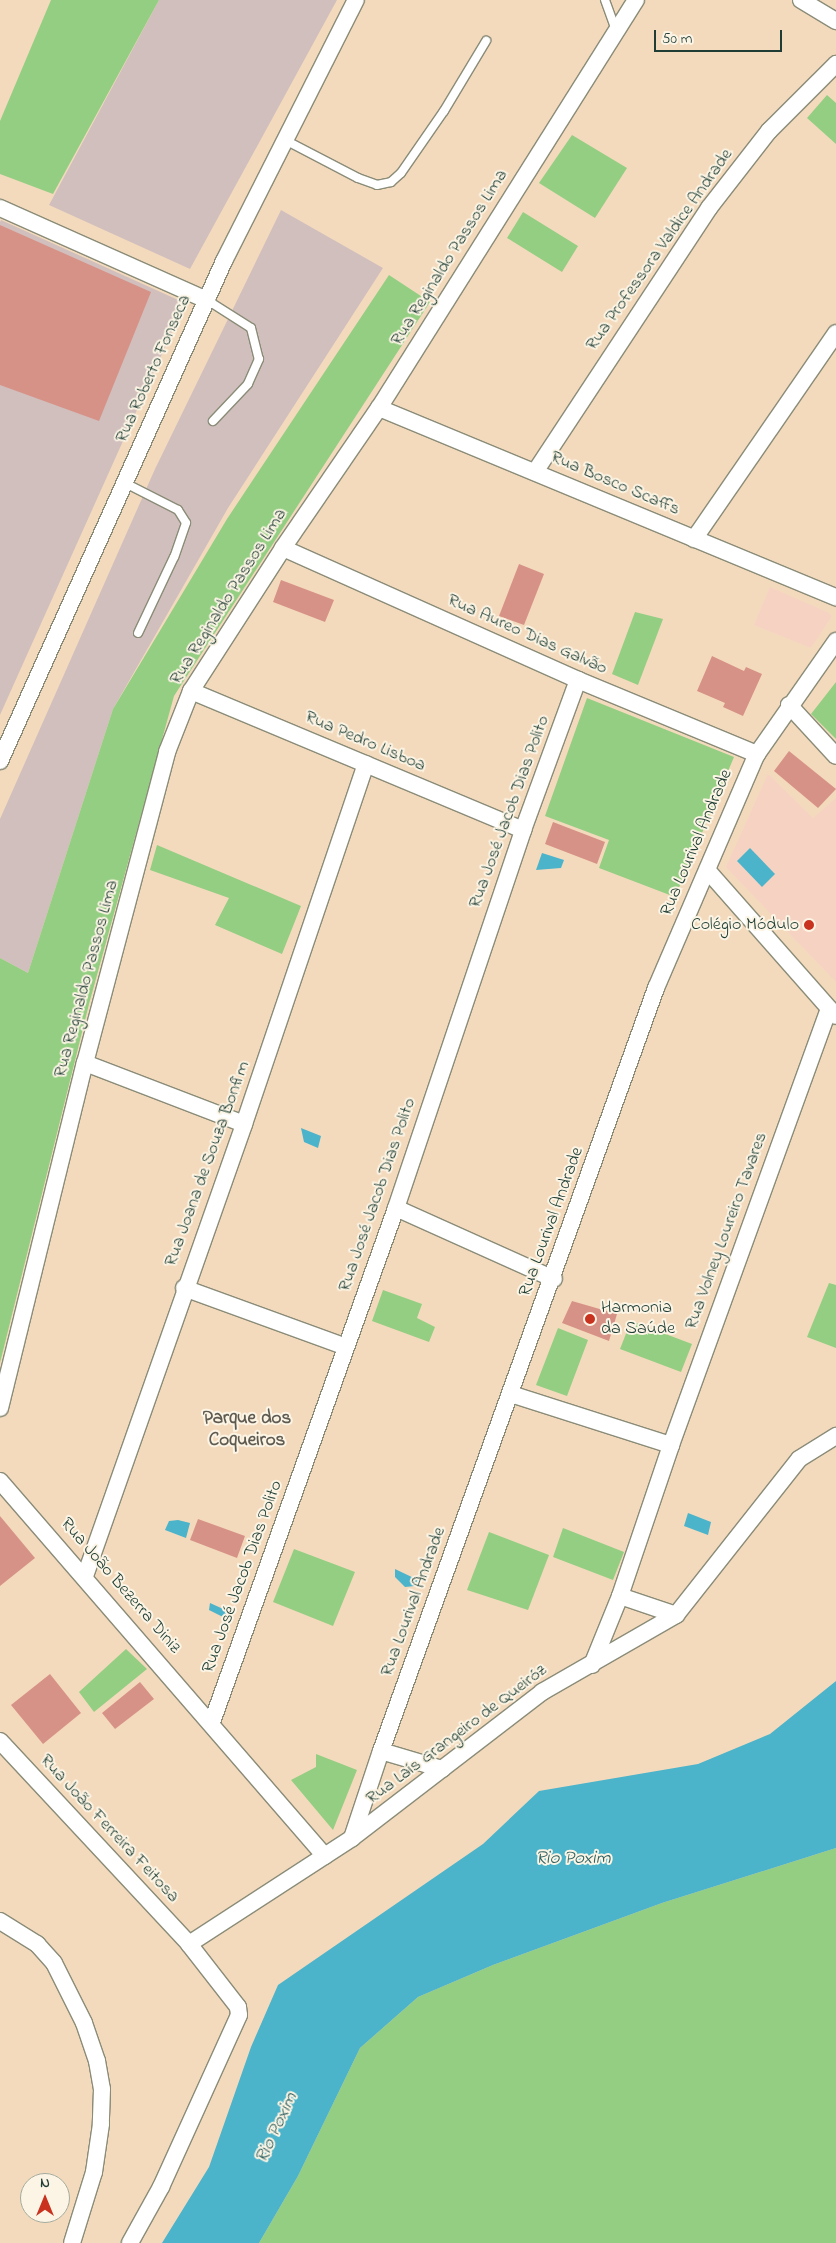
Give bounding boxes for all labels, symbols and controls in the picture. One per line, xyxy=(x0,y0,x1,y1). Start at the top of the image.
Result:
scale bar xyxy=(656,20,784,52)
text: 50 m xyxy=(662,28,692,50)
street label: Rua Professora Valdice Andrade xyxy=(582,145,738,355)
street label: Rua Reginaldo Passos Lima xyxy=(387,166,513,350)
street label: Rua Roberto Fonseca xyxy=(112,292,196,446)
street label: Rua Bosco Scaffs xyxy=(547,447,683,521)
street label: Rua Reginaldo Passos Lima xyxy=(166,505,292,689)
street label: Rua Aureo Dias Galvão xyxy=(444,590,610,680)
street label: Rua Pedro Lisboa xyxy=(301,707,429,777)
street label: Rua José Jacob Dias Polito xyxy=(465,713,555,911)
street label: Rua Lourival Andrade xyxy=(656,766,738,920)
street label: Rua Reginaldo Passos Lima xyxy=(50,878,124,1080)
place label: Colégio Módulo xyxy=(691,914,799,936)
marker: Colégio Módulo xyxy=(803,919,815,931)
street label: Rua Joana de Souza Bonfim xyxy=(161,1058,255,1270)
street label: Rua José Jacob Dias Polito xyxy=(335,1095,421,1295)
street label: Rua Volney Loureiro Tavares xyxy=(681,1129,773,1333)
street label: Rua Lourival Andrade xyxy=(515,1144,589,1300)
place label: Harmonia da Saúde xyxy=(601,1298,675,1340)
marker: Harmonia da Saúde xyxy=(583,1312,597,1326)
district label: Parque dos Coqueiros xyxy=(203,1408,291,1452)
street label: Rua José Jacob Dias Polito xyxy=(198,1478,288,1676)
street label: Rua João Bezerra Diniz xyxy=(55,1514,185,1658)
street label: Rua Lourival Andrade xyxy=(377,1524,451,1680)
street label: Rua Laís Grangeiro de Queiróz xyxy=(363,1660,551,1810)
street label: Rua João Ferreira Feitosa xyxy=(35,1750,183,1908)
water label: Rio Poxim xyxy=(536,1848,610,1870)
water label: Rio Poxim xyxy=(251,2089,303,2167)
north arrow xyxy=(20,2173,70,2223)
text: N xyxy=(40,2173,50,2194)

